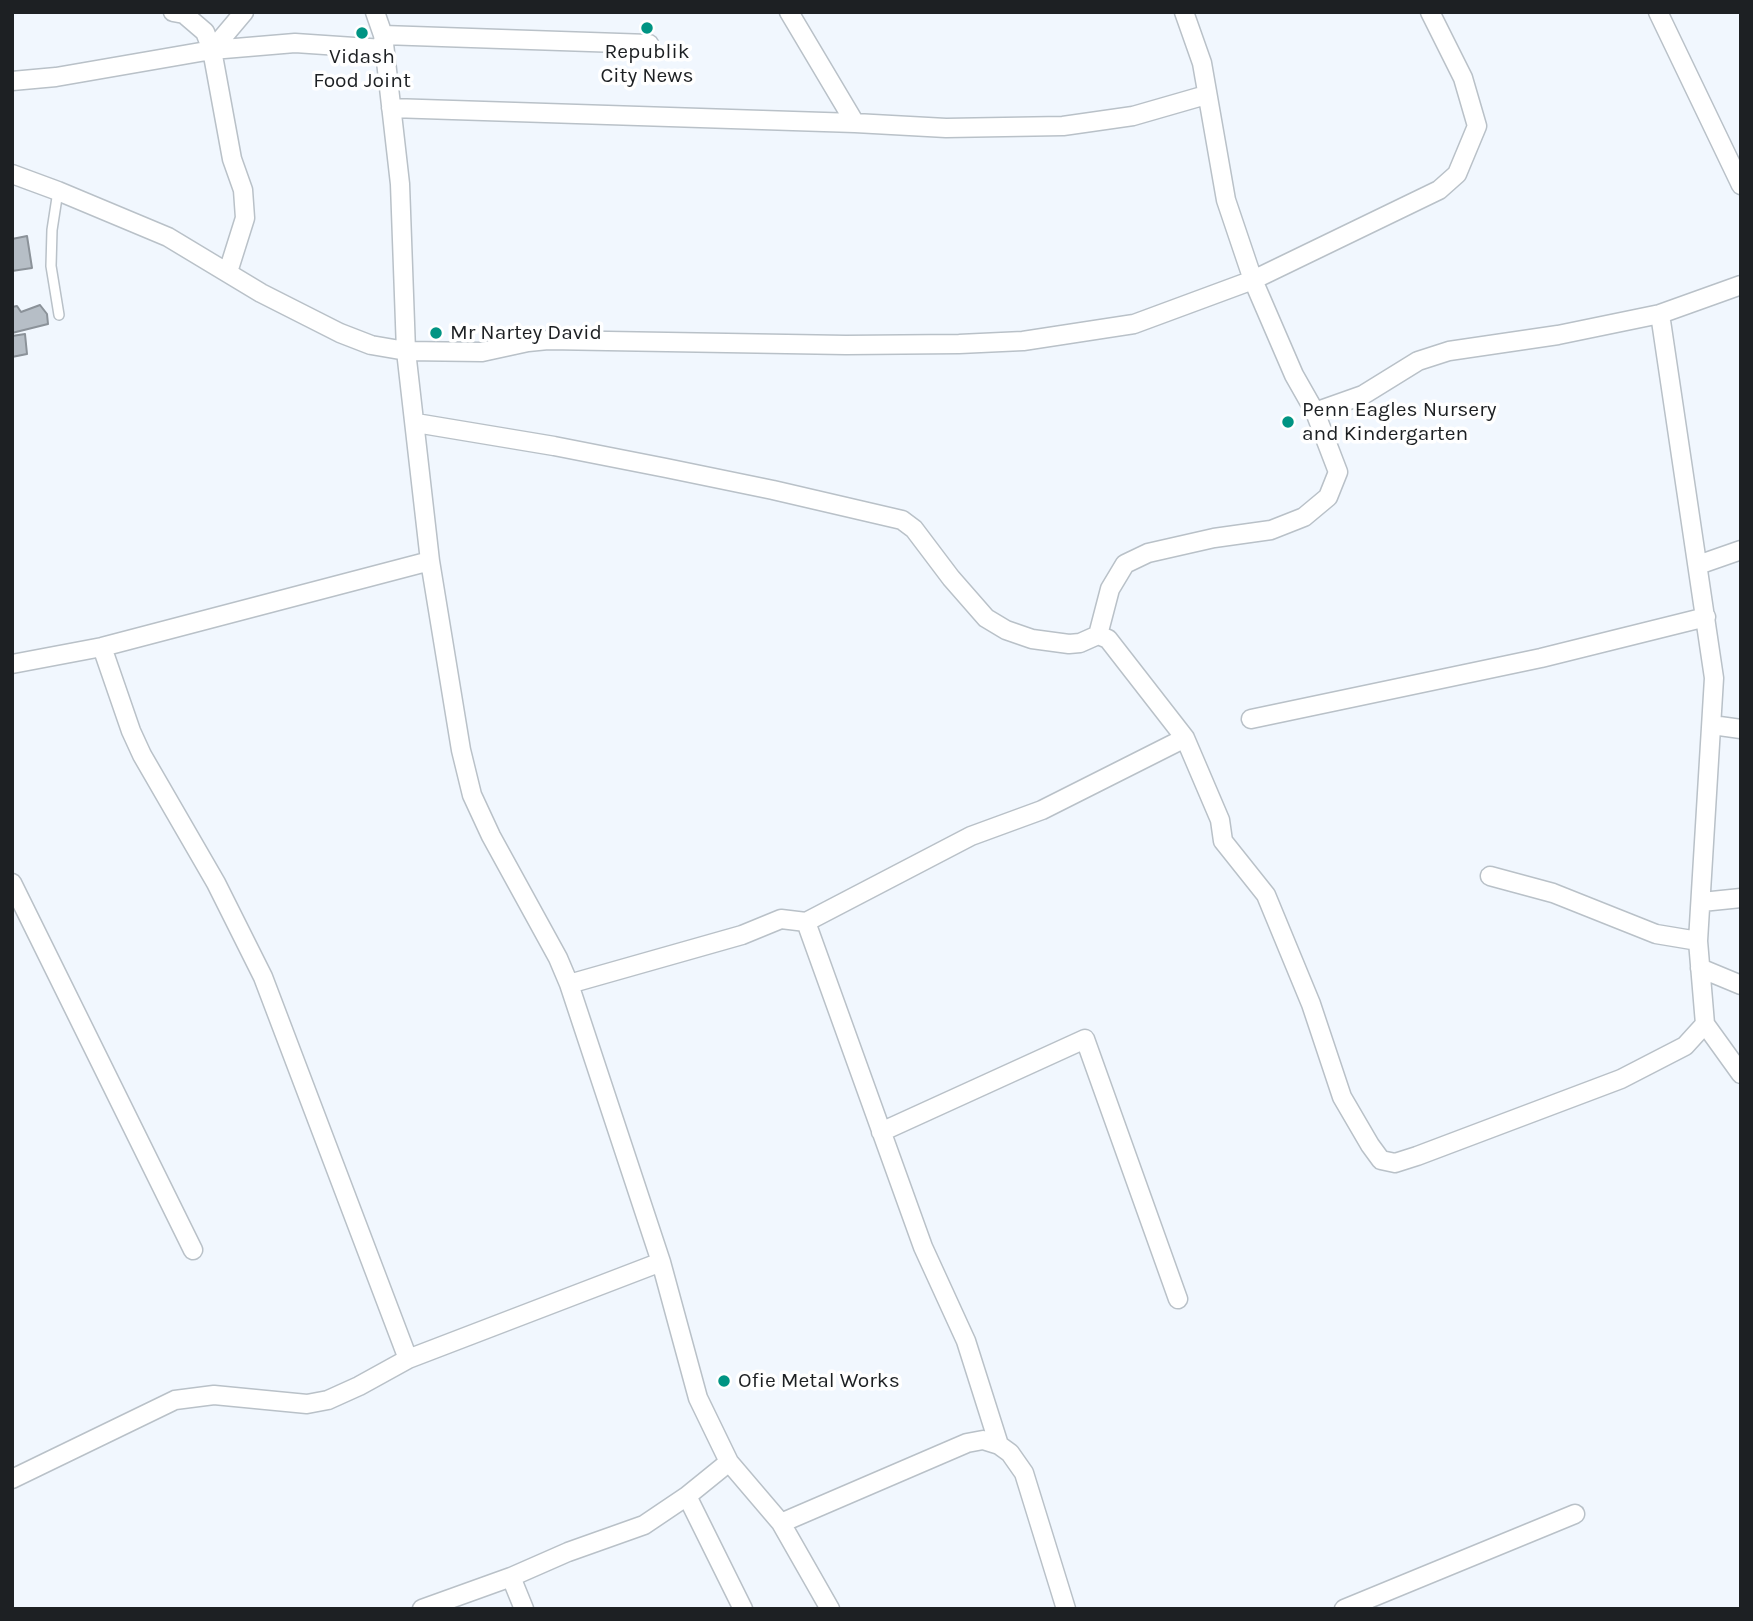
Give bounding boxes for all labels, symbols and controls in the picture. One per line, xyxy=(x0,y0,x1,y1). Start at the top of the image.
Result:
marker: Republik City News xyxy=(639,20,655,36)
marker: Vidash Food Joint xyxy=(354,25,370,41)
place label: Republik City News xyxy=(600,39,694,89)
place label: Vidash Food Joint xyxy=(313,44,411,94)
place label: Mr Nartey David xyxy=(450,320,602,346)
marker: Mr Nartey David xyxy=(428,325,444,341)
place label: Penn Eagles Nursery and Kindergarten xyxy=(1302,397,1497,447)
marker: Penn Eagles Nursery and Kindergarten xyxy=(1280,414,1296,430)
place label: Ofie Metal Works xyxy=(738,1368,900,1394)
marker: Ofie Metal Works xyxy=(716,1373,732,1389)

